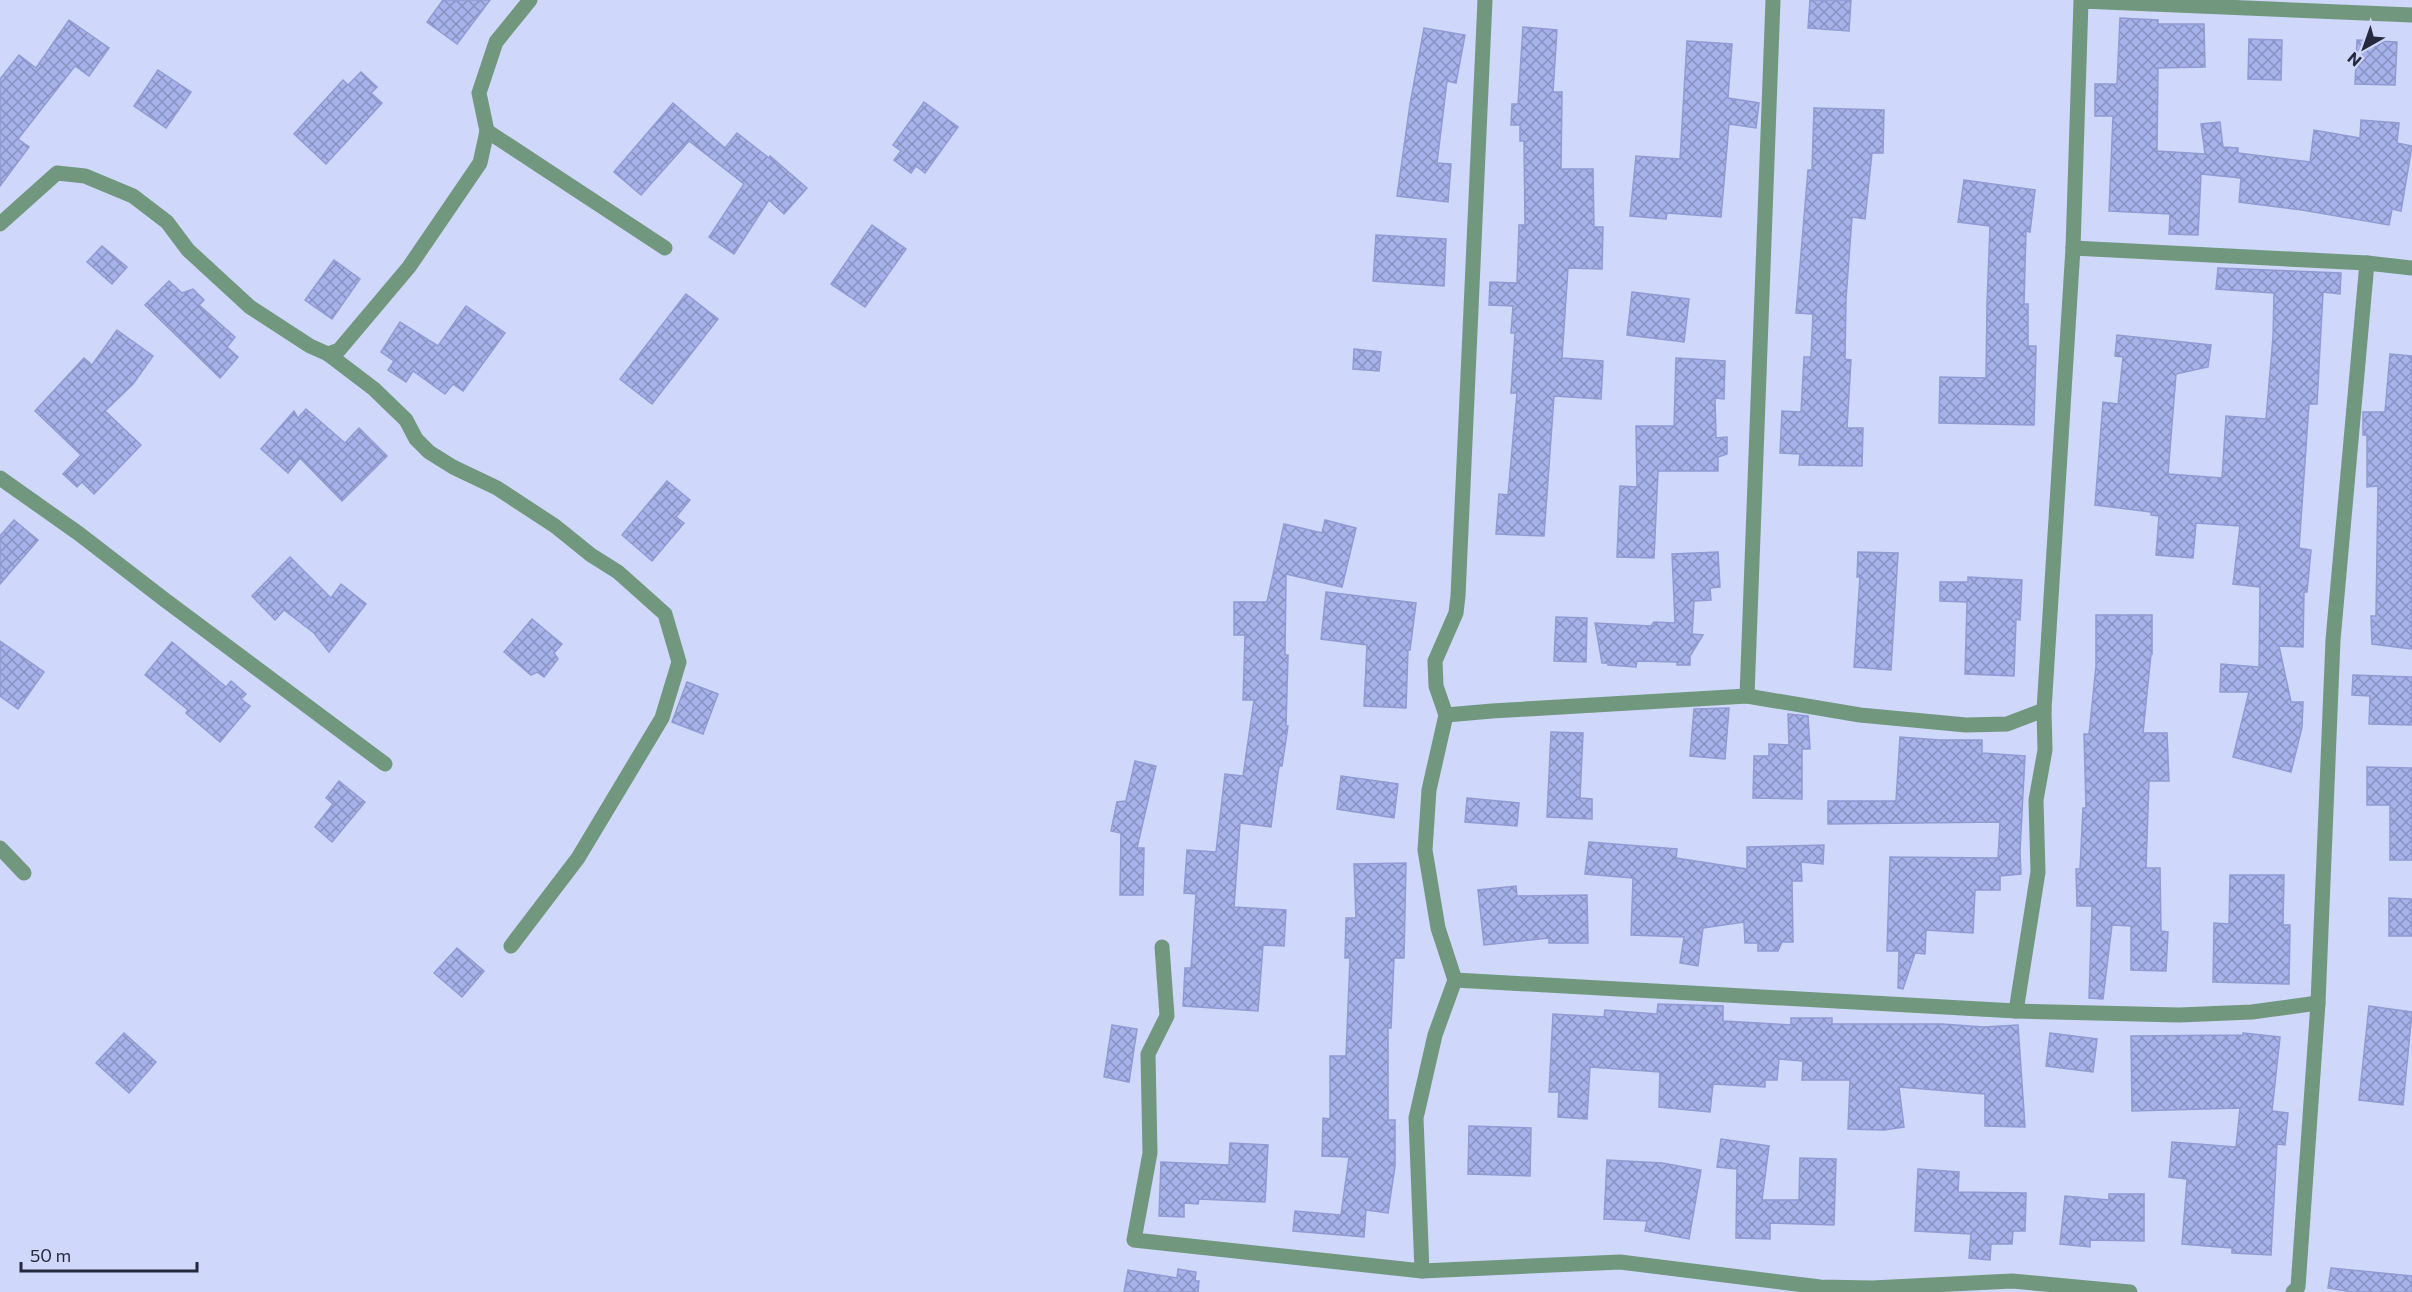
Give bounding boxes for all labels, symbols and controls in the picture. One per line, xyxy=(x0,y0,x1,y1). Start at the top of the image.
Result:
north arrow xyxy=(2334,18,2394,78)
text: N xyxy=(2343,49,2365,71)
scale bar xyxy=(21,1235,196,1273)
text: 50 m xyxy=(30,1244,71,1266)

